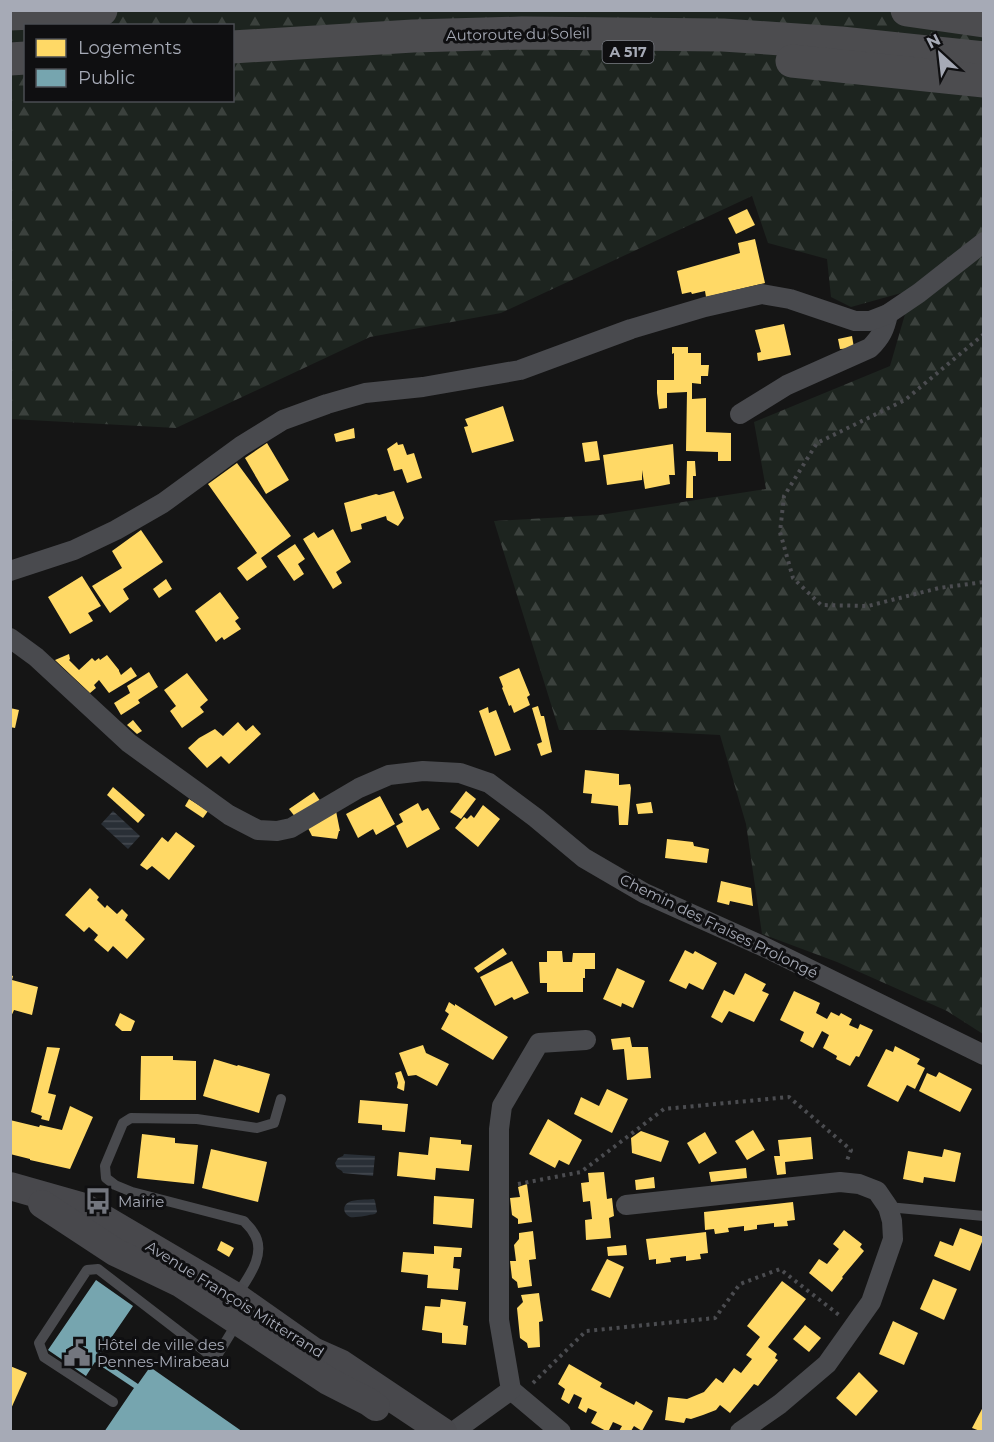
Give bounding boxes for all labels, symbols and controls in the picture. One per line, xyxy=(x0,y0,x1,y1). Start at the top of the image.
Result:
street label: Autoroute du Soleil xyxy=(446,23,590,45)
legend xyxy=(24,24,234,102)
north arrow xyxy=(910,24,970,84)
text: N xyxy=(923,30,943,52)
text: Logements xyxy=(78,37,181,59)
road number: A 517 xyxy=(602,41,654,63)
text: Public xyxy=(78,67,135,89)
street label: Chemin des Fraises Prolongé xyxy=(617,870,821,982)
bus stop icon: Mairie xyxy=(83,1186,113,1216)
place label: Mairie xyxy=(118,1192,164,1211)
street label: Avenue François Mitterrand xyxy=(142,1236,328,1362)
place label: Hôtel de ville des Pennes-Mirabeau xyxy=(97,1335,230,1371)
public building icon: Hôtel de ville des Pennes-Mirabeau xyxy=(62,1338,92,1368)

